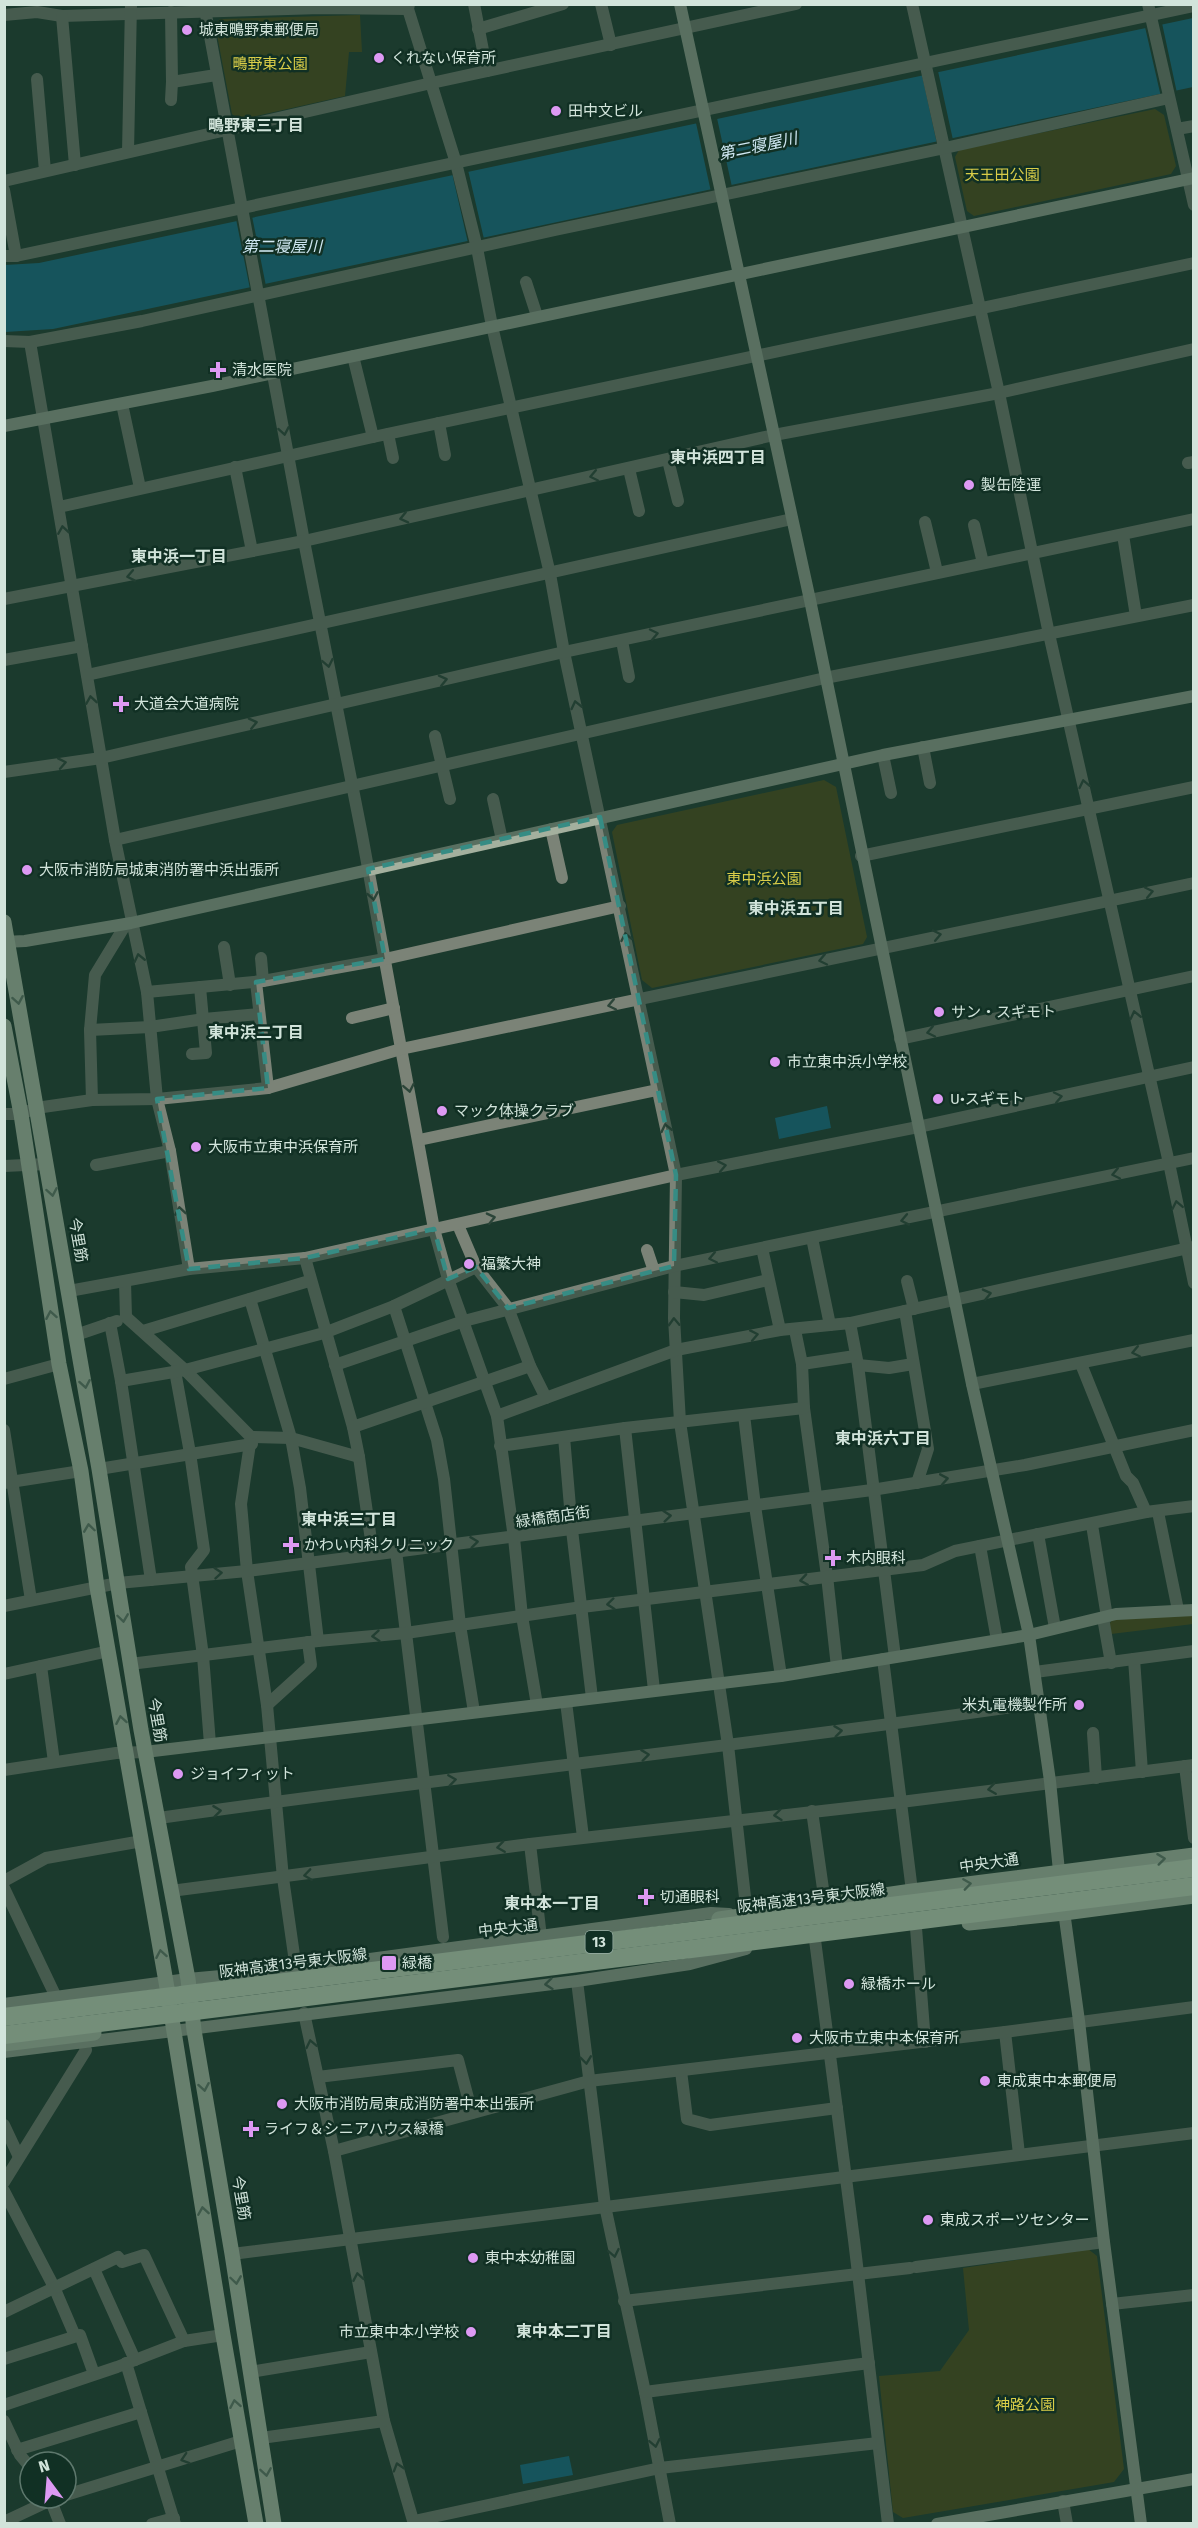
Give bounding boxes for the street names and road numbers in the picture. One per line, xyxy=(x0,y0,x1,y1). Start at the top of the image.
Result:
street label: 今里筋 xyxy=(65,1216,91,1264)
street label: 緑橋商店街 xyxy=(515,1503,591,1531)
street label: 今里筋 xyxy=(144,1696,170,1744)
street label: 中央大通 xyxy=(958,1850,1020,1876)
street label: 阪神高速13号東大阪線 xyxy=(736,1880,886,1916)
street label: 中央大通 xyxy=(477,1915,539,1941)
road number: 13 xyxy=(586,1931,612,1953)
street label: 阪神高速13号東大阪線 xyxy=(218,1945,368,1981)
street label: 今里筋 xyxy=(228,2174,254,2222)

